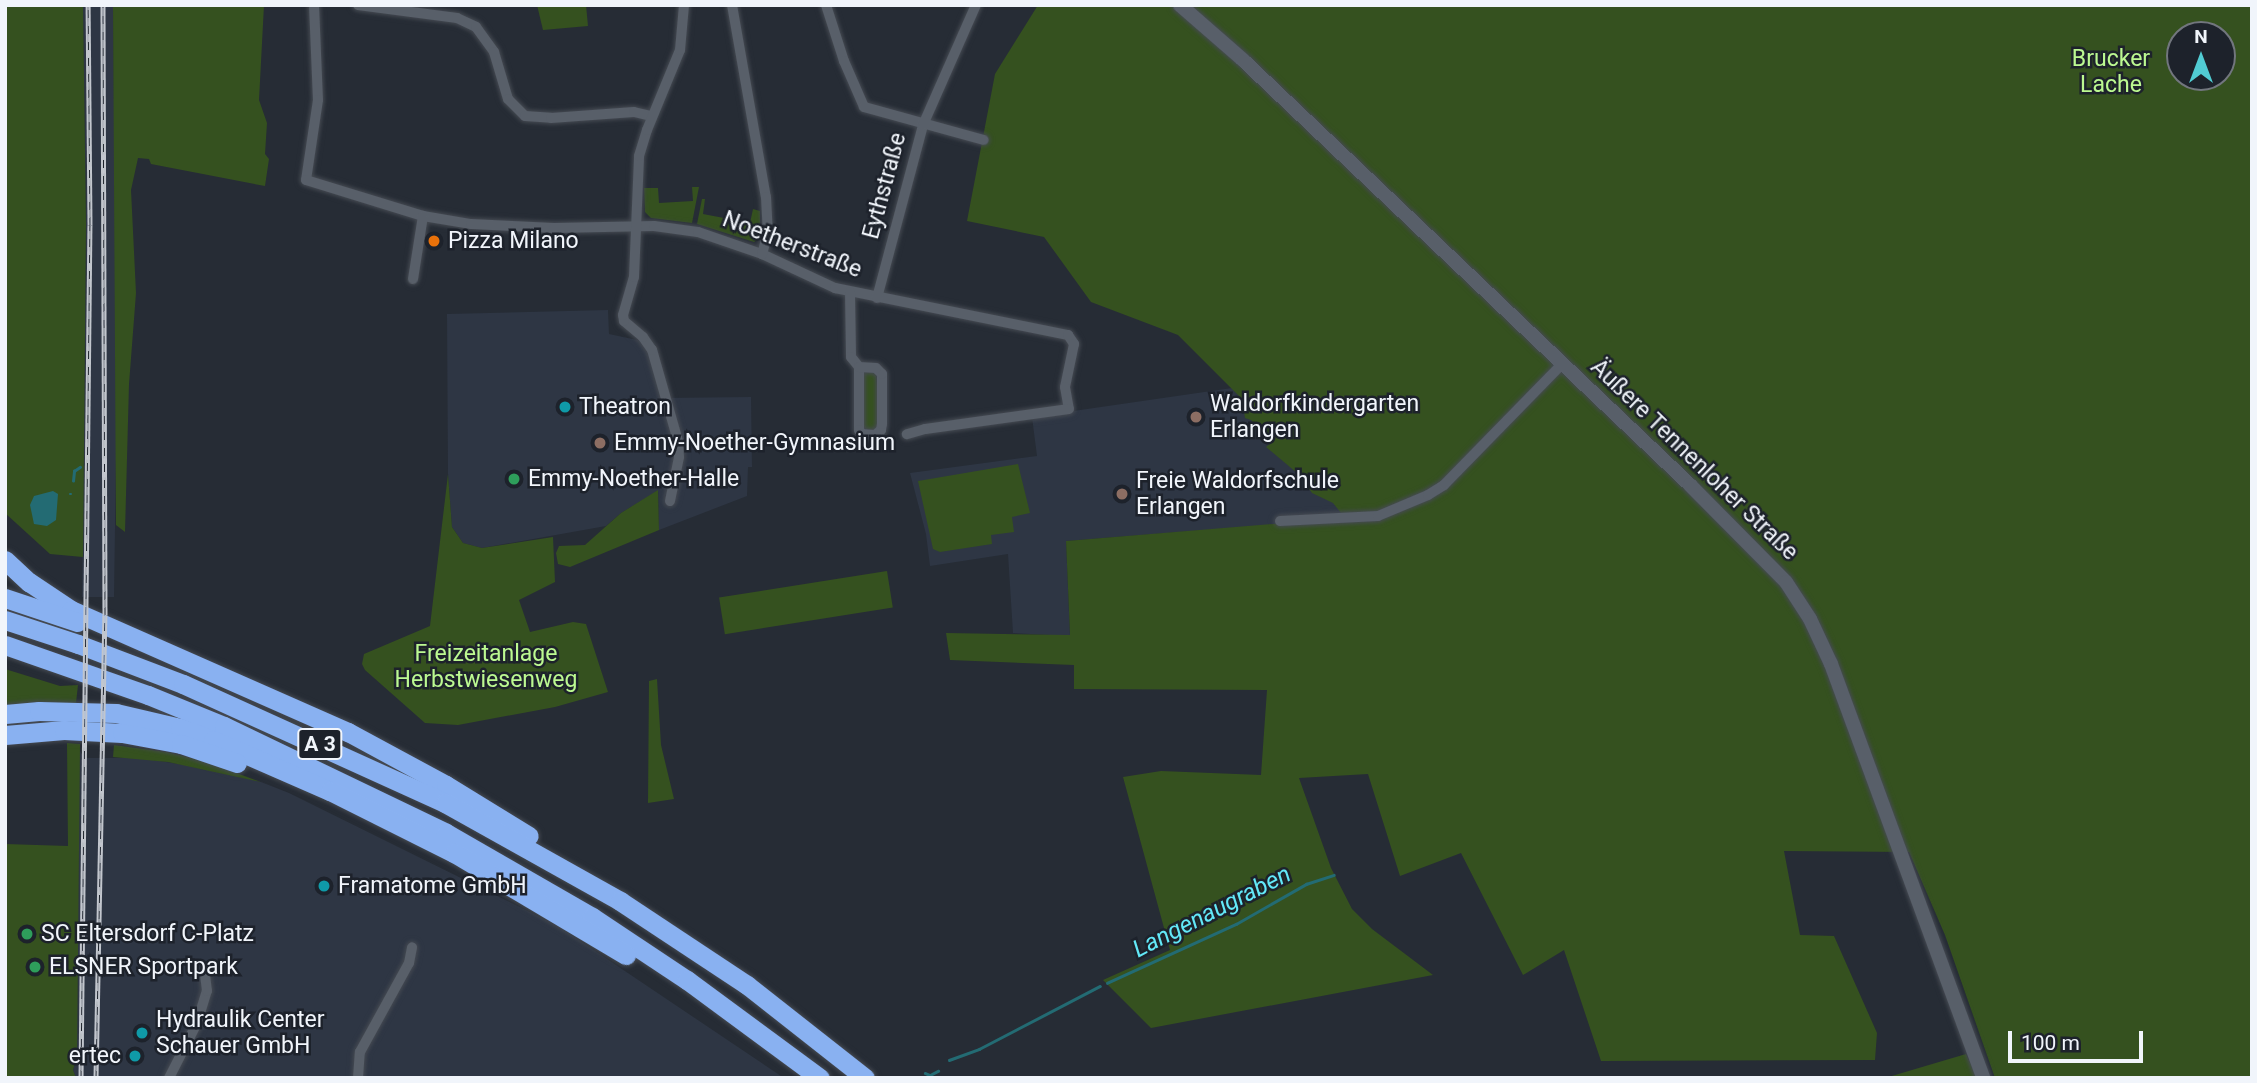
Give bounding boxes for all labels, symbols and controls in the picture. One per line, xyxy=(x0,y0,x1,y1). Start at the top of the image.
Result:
north arrow xyxy=(2166,21,2236,91)
text: N xyxy=(2194,25,2208,48)
park label: Brucker Lache xyxy=(2072,45,2150,99)
street label: Eythstraße xyxy=(858,130,912,242)
street label: Noetherstraße xyxy=(718,206,866,284)
place label: Pizza Milano xyxy=(448,227,579,255)
marker: Pizza Milano xyxy=(426,233,442,249)
street label: Äußere Tennenloher Straße xyxy=(1584,354,1804,566)
place label: Waldorfkindergarten Erlangen xyxy=(1210,390,1419,444)
place label: Theatron xyxy=(579,393,671,421)
marker: Theatron xyxy=(557,399,573,415)
marker: Waldorfkindergarten Erlangen xyxy=(1188,409,1204,425)
place label: Emmy-Noether-Gymnasium xyxy=(614,429,895,457)
marker: Emmy-Noether-Gymnasium xyxy=(592,435,608,451)
place label: Emmy-Noether-Halle xyxy=(528,465,739,493)
place label: Freie Waldorfschule Erlangen xyxy=(1136,467,1339,521)
marker: Emmy-Noether-Halle xyxy=(506,471,522,487)
marker: Freie Waldorfschule Erlangen xyxy=(1114,486,1130,502)
park label: Freizeitanlage Herbstwiesenweg xyxy=(395,640,577,694)
road number: A 3 xyxy=(297,726,343,762)
water label: Langenaugraben xyxy=(1128,860,1296,964)
place label: Framatome GmbH xyxy=(338,872,527,900)
marker: Framatome GmbH xyxy=(316,878,332,894)
place label: SC Eltersdorf C-Platz xyxy=(41,920,254,948)
marker: SC Eltersdorf C-Platz xyxy=(19,926,35,942)
place label: ELSNER Sportpark xyxy=(49,953,238,981)
marker: ELSNER Sportpark xyxy=(27,959,43,975)
place label: Hydraulik Center Schauer GmbH xyxy=(156,1006,325,1060)
scale bar xyxy=(2012,1016,2147,1060)
marker: Hydraulik Center Schauer GmbH xyxy=(134,1025,150,1041)
text: 100 m xyxy=(2021,1031,2080,1055)
place label: ertec xyxy=(69,1042,121,1070)
marker: ertec xyxy=(127,1048,143,1064)

